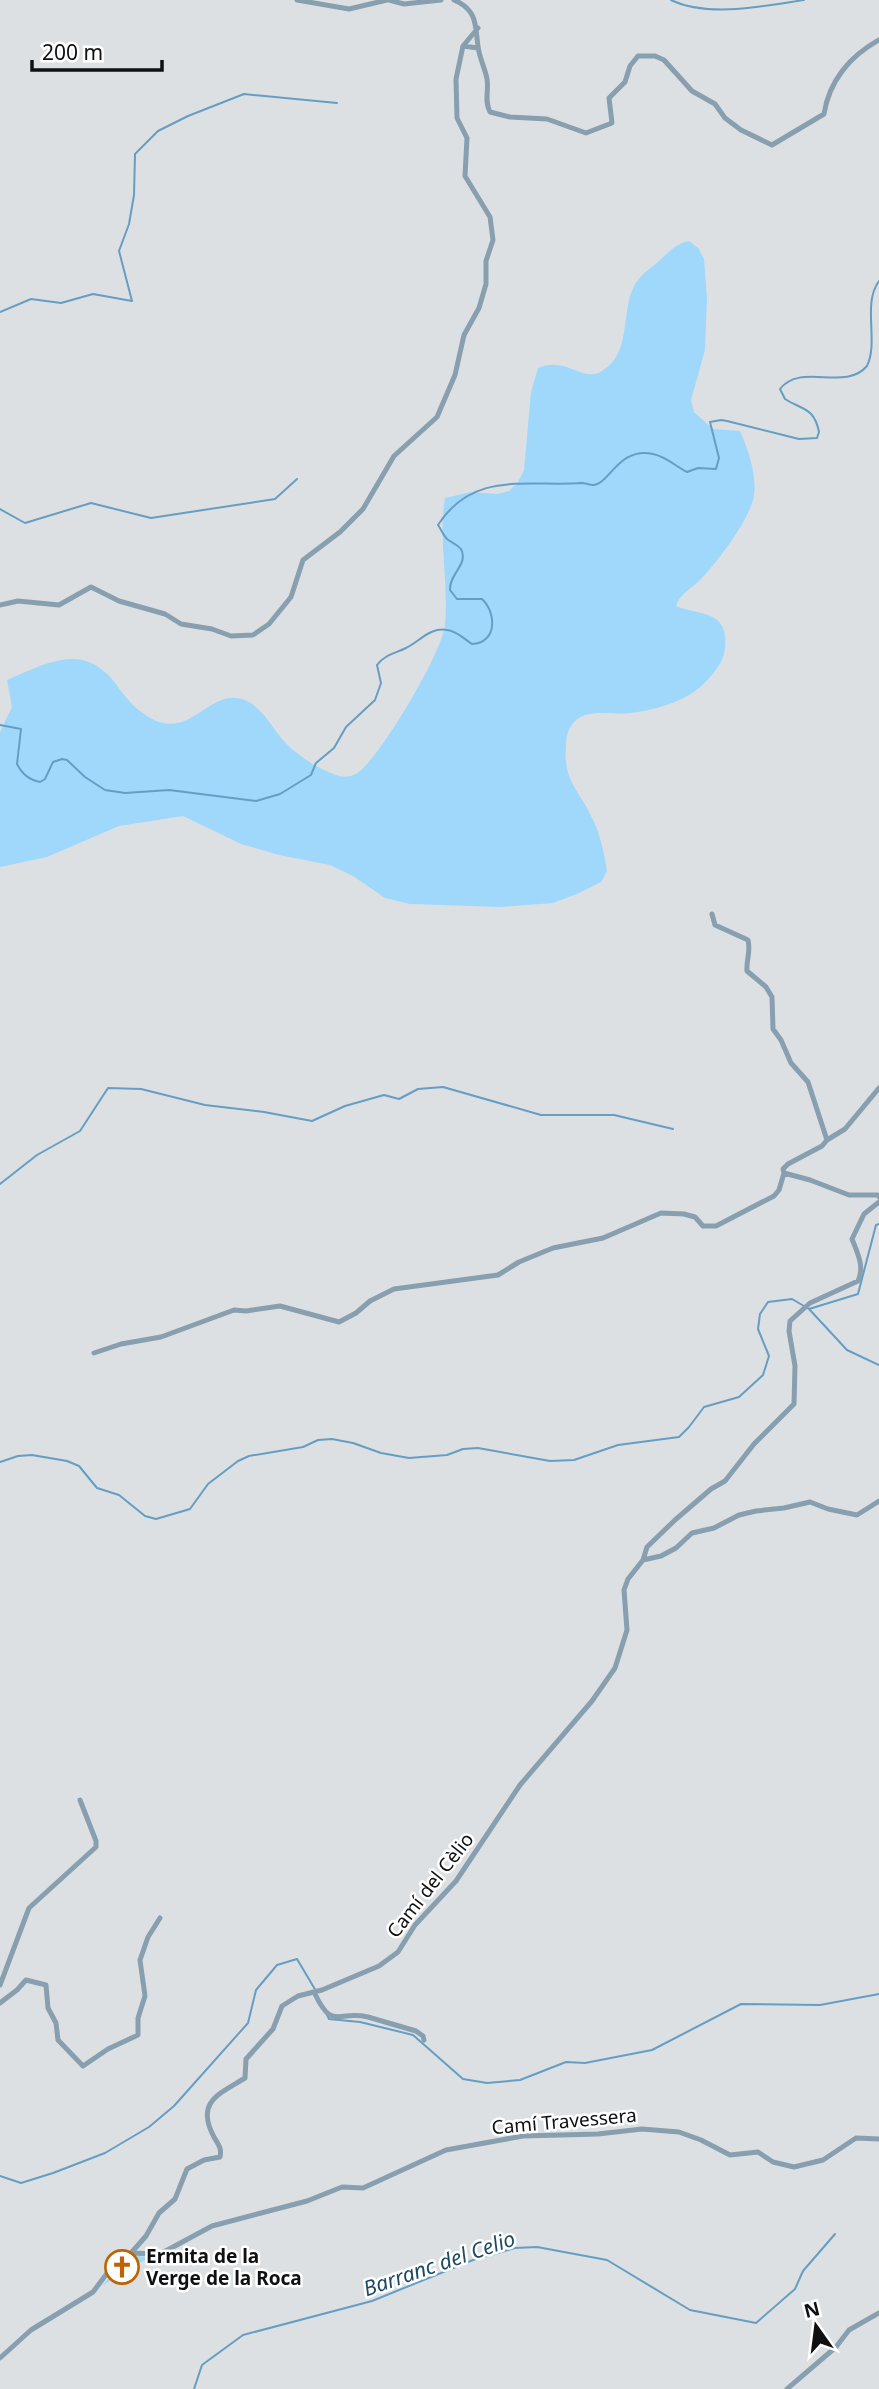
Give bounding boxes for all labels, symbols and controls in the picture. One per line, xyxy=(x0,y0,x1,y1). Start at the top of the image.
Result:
scale bar xyxy=(32,28,161,72)
text: 200 m xyxy=(42,38,103,66)
street label: Camí del Cèlio xyxy=(381,1827,479,1943)
street label: Camí Travessera xyxy=(490,2102,638,2140)
water label: Barranc del Celio xyxy=(359,2224,519,2302)
place label: Ermita de la Verge de la Roca xyxy=(146,2243,302,2291)
church icon: Ermita de la Verge de la Roca xyxy=(103,2248,141,2286)
north arrow xyxy=(781,2291,851,2361)
text: N xyxy=(801,2295,823,2324)

